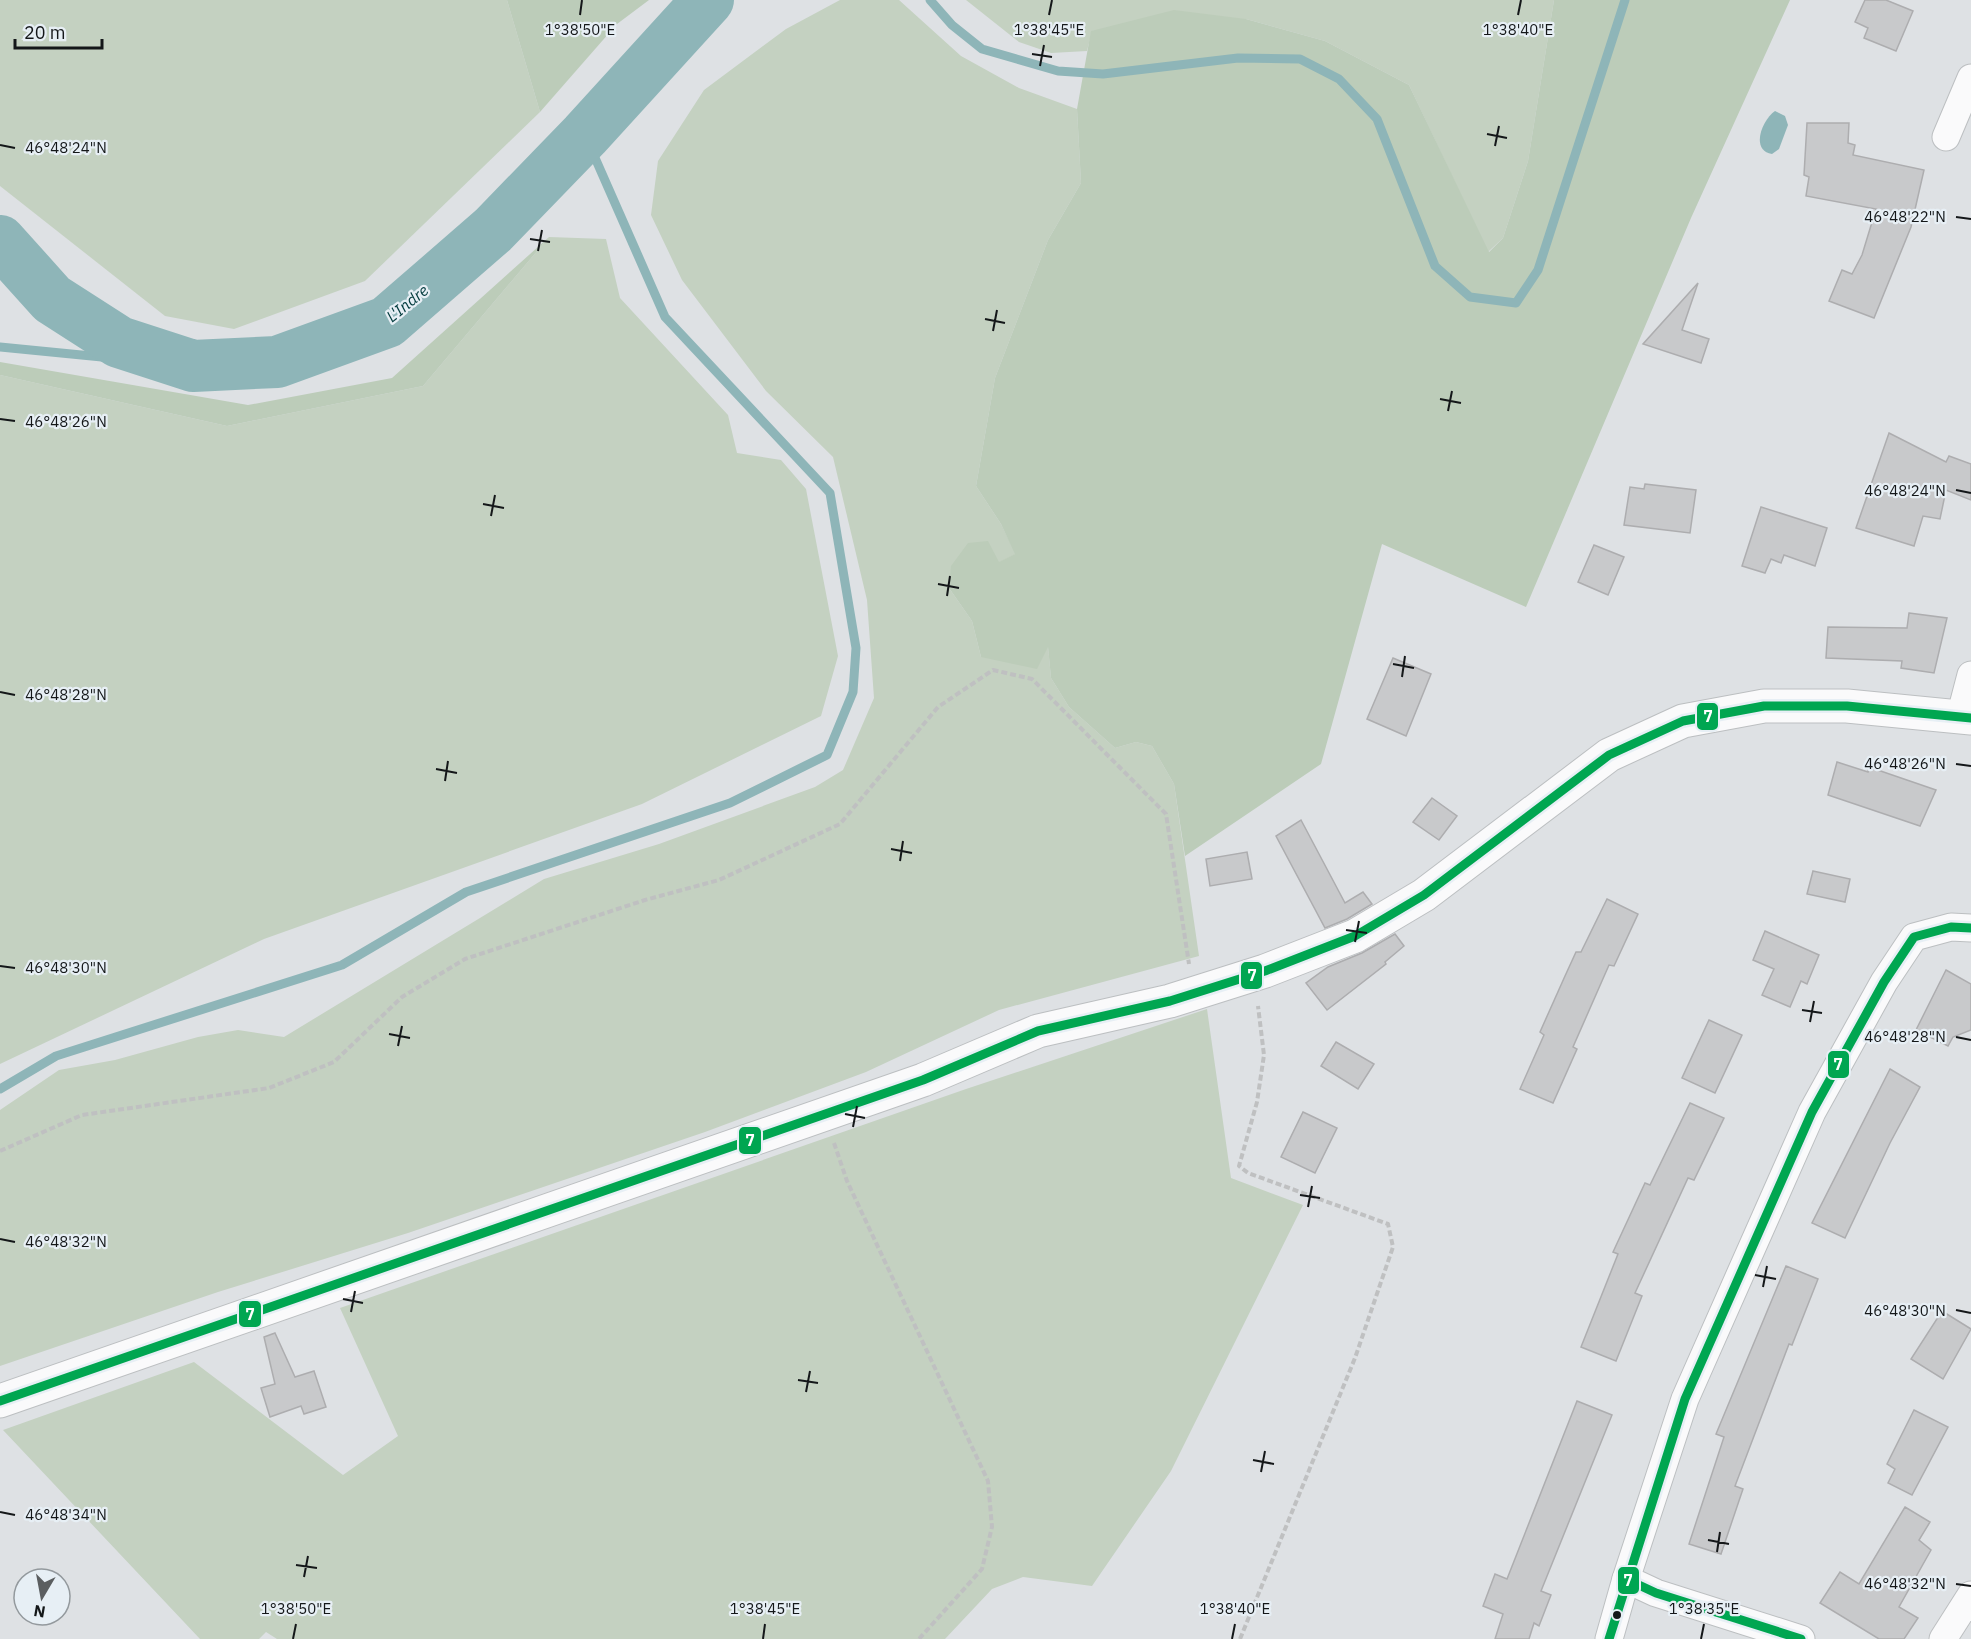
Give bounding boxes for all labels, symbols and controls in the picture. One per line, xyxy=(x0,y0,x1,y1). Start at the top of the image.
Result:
scale bar xyxy=(15,12,102,50)
text: 1°38'50"E xyxy=(545,20,615,39)
text: 1°38'45"E xyxy=(1014,20,1084,39)
text: 1°38'40"E xyxy=(1483,20,1553,39)
text: 20 m xyxy=(24,21,66,44)
text: 46°48'24"N xyxy=(25,138,107,157)
text: 46°48'22"N xyxy=(1864,207,1946,226)
water label: L'Indre xyxy=(382,280,432,326)
text: 46°48'26"N xyxy=(25,412,107,431)
text: 46°48'24"N xyxy=(1864,481,1946,500)
text: 46°48'28"N xyxy=(25,685,107,704)
line badge: 7 xyxy=(1696,702,1719,731)
text: 7 xyxy=(1703,706,1713,726)
text: 46°48'26"N xyxy=(1864,754,1946,773)
text: 46°48'30"N xyxy=(25,958,107,977)
line badge: 7 xyxy=(1240,961,1263,990)
text: 7 xyxy=(1247,965,1257,985)
text: 46°48'28"N xyxy=(1864,1027,1946,1046)
line badge: 7 xyxy=(1827,1050,1850,1079)
text: 7 xyxy=(1833,1054,1843,1074)
line badge: 7 xyxy=(738,1126,762,1155)
text: 7 xyxy=(745,1130,755,1150)
text: 46°48'32"N xyxy=(25,1232,107,1251)
line badge: 7 xyxy=(238,1300,262,1328)
text: 46°48'30"N xyxy=(1864,1301,1946,1320)
text: 7 xyxy=(245,1304,255,1324)
text: 46°48'34"N xyxy=(25,1505,107,1524)
line badge: 7 xyxy=(1617,1566,1640,1595)
north arrow xyxy=(12,1567,72,1627)
text: 7 xyxy=(1623,1570,1633,1590)
text: 46°48'32"N xyxy=(1864,1574,1946,1593)
text: 1°38'50"E xyxy=(261,1599,331,1618)
text: 1°38'45"E xyxy=(730,1599,800,1618)
text: 1°38'40"E xyxy=(1200,1599,1270,1618)
text: 1°38'35"E xyxy=(1669,1599,1739,1618)
text: N xyxy=(32,1601,47,1623)
unlabelled marker xyxy=(1611,1609,1623,1621)

